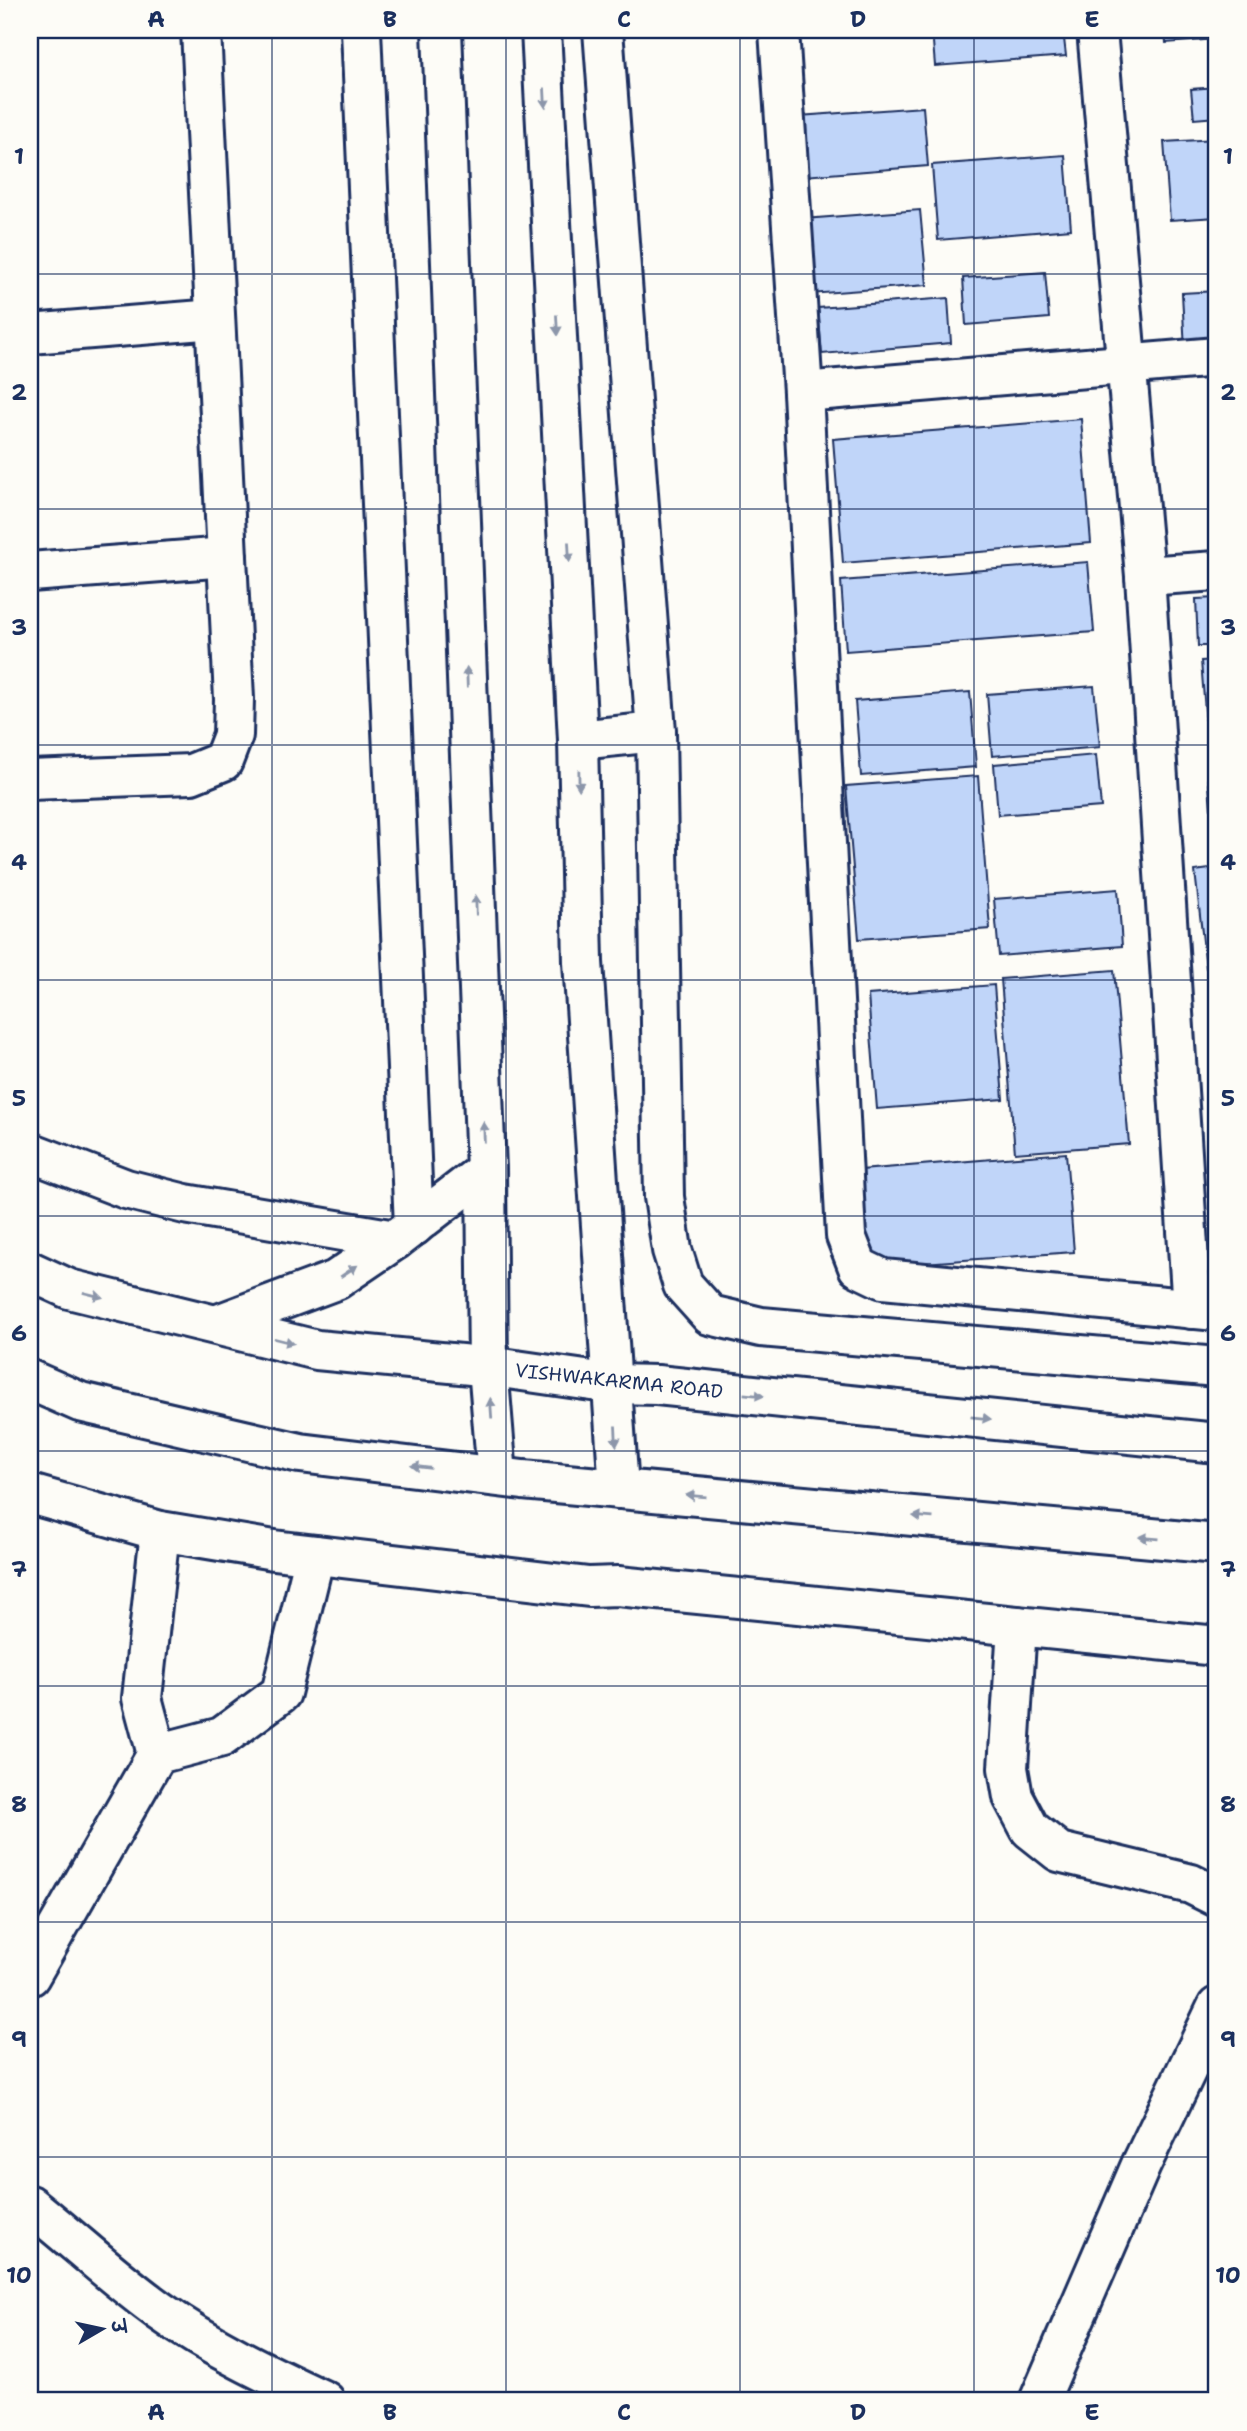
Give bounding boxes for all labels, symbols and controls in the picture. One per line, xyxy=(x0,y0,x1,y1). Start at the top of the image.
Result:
text: A xyxy=(147,4,165,34)
text: B xyxy=(383,4,397,34)
text: C xyxy=(617,4,631,34)
text: D xyxy=(850,4,866,34)
text: E xyxy=(1084,4,1100,34)
one-way arrow xyxy=(540,87,551,109)
text: 1 xyxy=(14,141,24,171)
text: 1 xyxy=(1223,141,1233,171)
one-way arrow xyxy=(551,314,562,336)
text: 2 xyxy=(11,377,27,407)
text: 2 xyxy=(1220,377,1236,407)
one-way arrow xyxy=(563,542,574,564)
text: 3 xyxy=(11,612,27,642)
text: 3 xyxy=(1220,612,1236,642)
one-way arrow xyxy=(461,666,472,688)
one-way arrow xyxy=(573,769,585,791)
text: 4 xyxy=(11,847,27,877)
text: 4 xyxy=(1220,847,1236,877)
one-way arrow xyxy=(470,893,481,915)
text: 5 xyxy=(12,1083,26,1113)
text: 5 xyxy=(1221,1083,1235,1113)
one-way arrow xyxy=(479,1121,490,1143)
one-way arrow xyxy=(340,1264,358,1278)
one-way arrow xyxy=(82,1290,104,1301)
text: 6 xyxy=(11,1318,27,1348)
text: 6 xyxy=(1220,1318,1236,1348)
one-way arrow xyxy=(273,1336,295,1347)
street label: VISHWAKARMA ROAD xyxy=(514,1358,724,1404)
one-way arrow xyxy=(744,1390,766,1401)
one-way arrow xyxy=(485,1397,496,1419)
one-way arrow xyxy=(970,1413,992,1424)
one-way arrow xyxy=(611,1425,622,1447)
one-way arrow xyxy=(410,1462,432,1473)
one-way arrow xyxy=(685,1490,707,1501)
one-way arrow xyxy=(912,1511,934,1522)
one-way arrow xyxy=(1138,1532,1160,1543)
text: 7 xyxy=(11,1554,27,1584)
text: 7 xyxy=(1220,1554,1236,1584)
text: 8 xyxy=(11,1789,27,1819)
text: 8 xyxy=(1220,1789,1236,1819)
text: 9 xyxy=(11,2024,27,2054)
text: 9 xyxy=(1220,2024,1236,2054)
text: 10 xyxy=(6,2260,32,2290)
text: 10 xyxy=(1215,2260,1241,2290)
north arrow xyxy=(66,2294,136,2364)
text: उ xyxy=(105,2316,132,2337)
text: A xyxy=(147,2397,165,2427)
text: B xyxy=(383,2397,397,2427)
text: C xyxy=(617,2397,631,2427)
text: D xyxy=(850,2397,866,2427)
text: E xyxy=(1084,2397,1100,2427)

